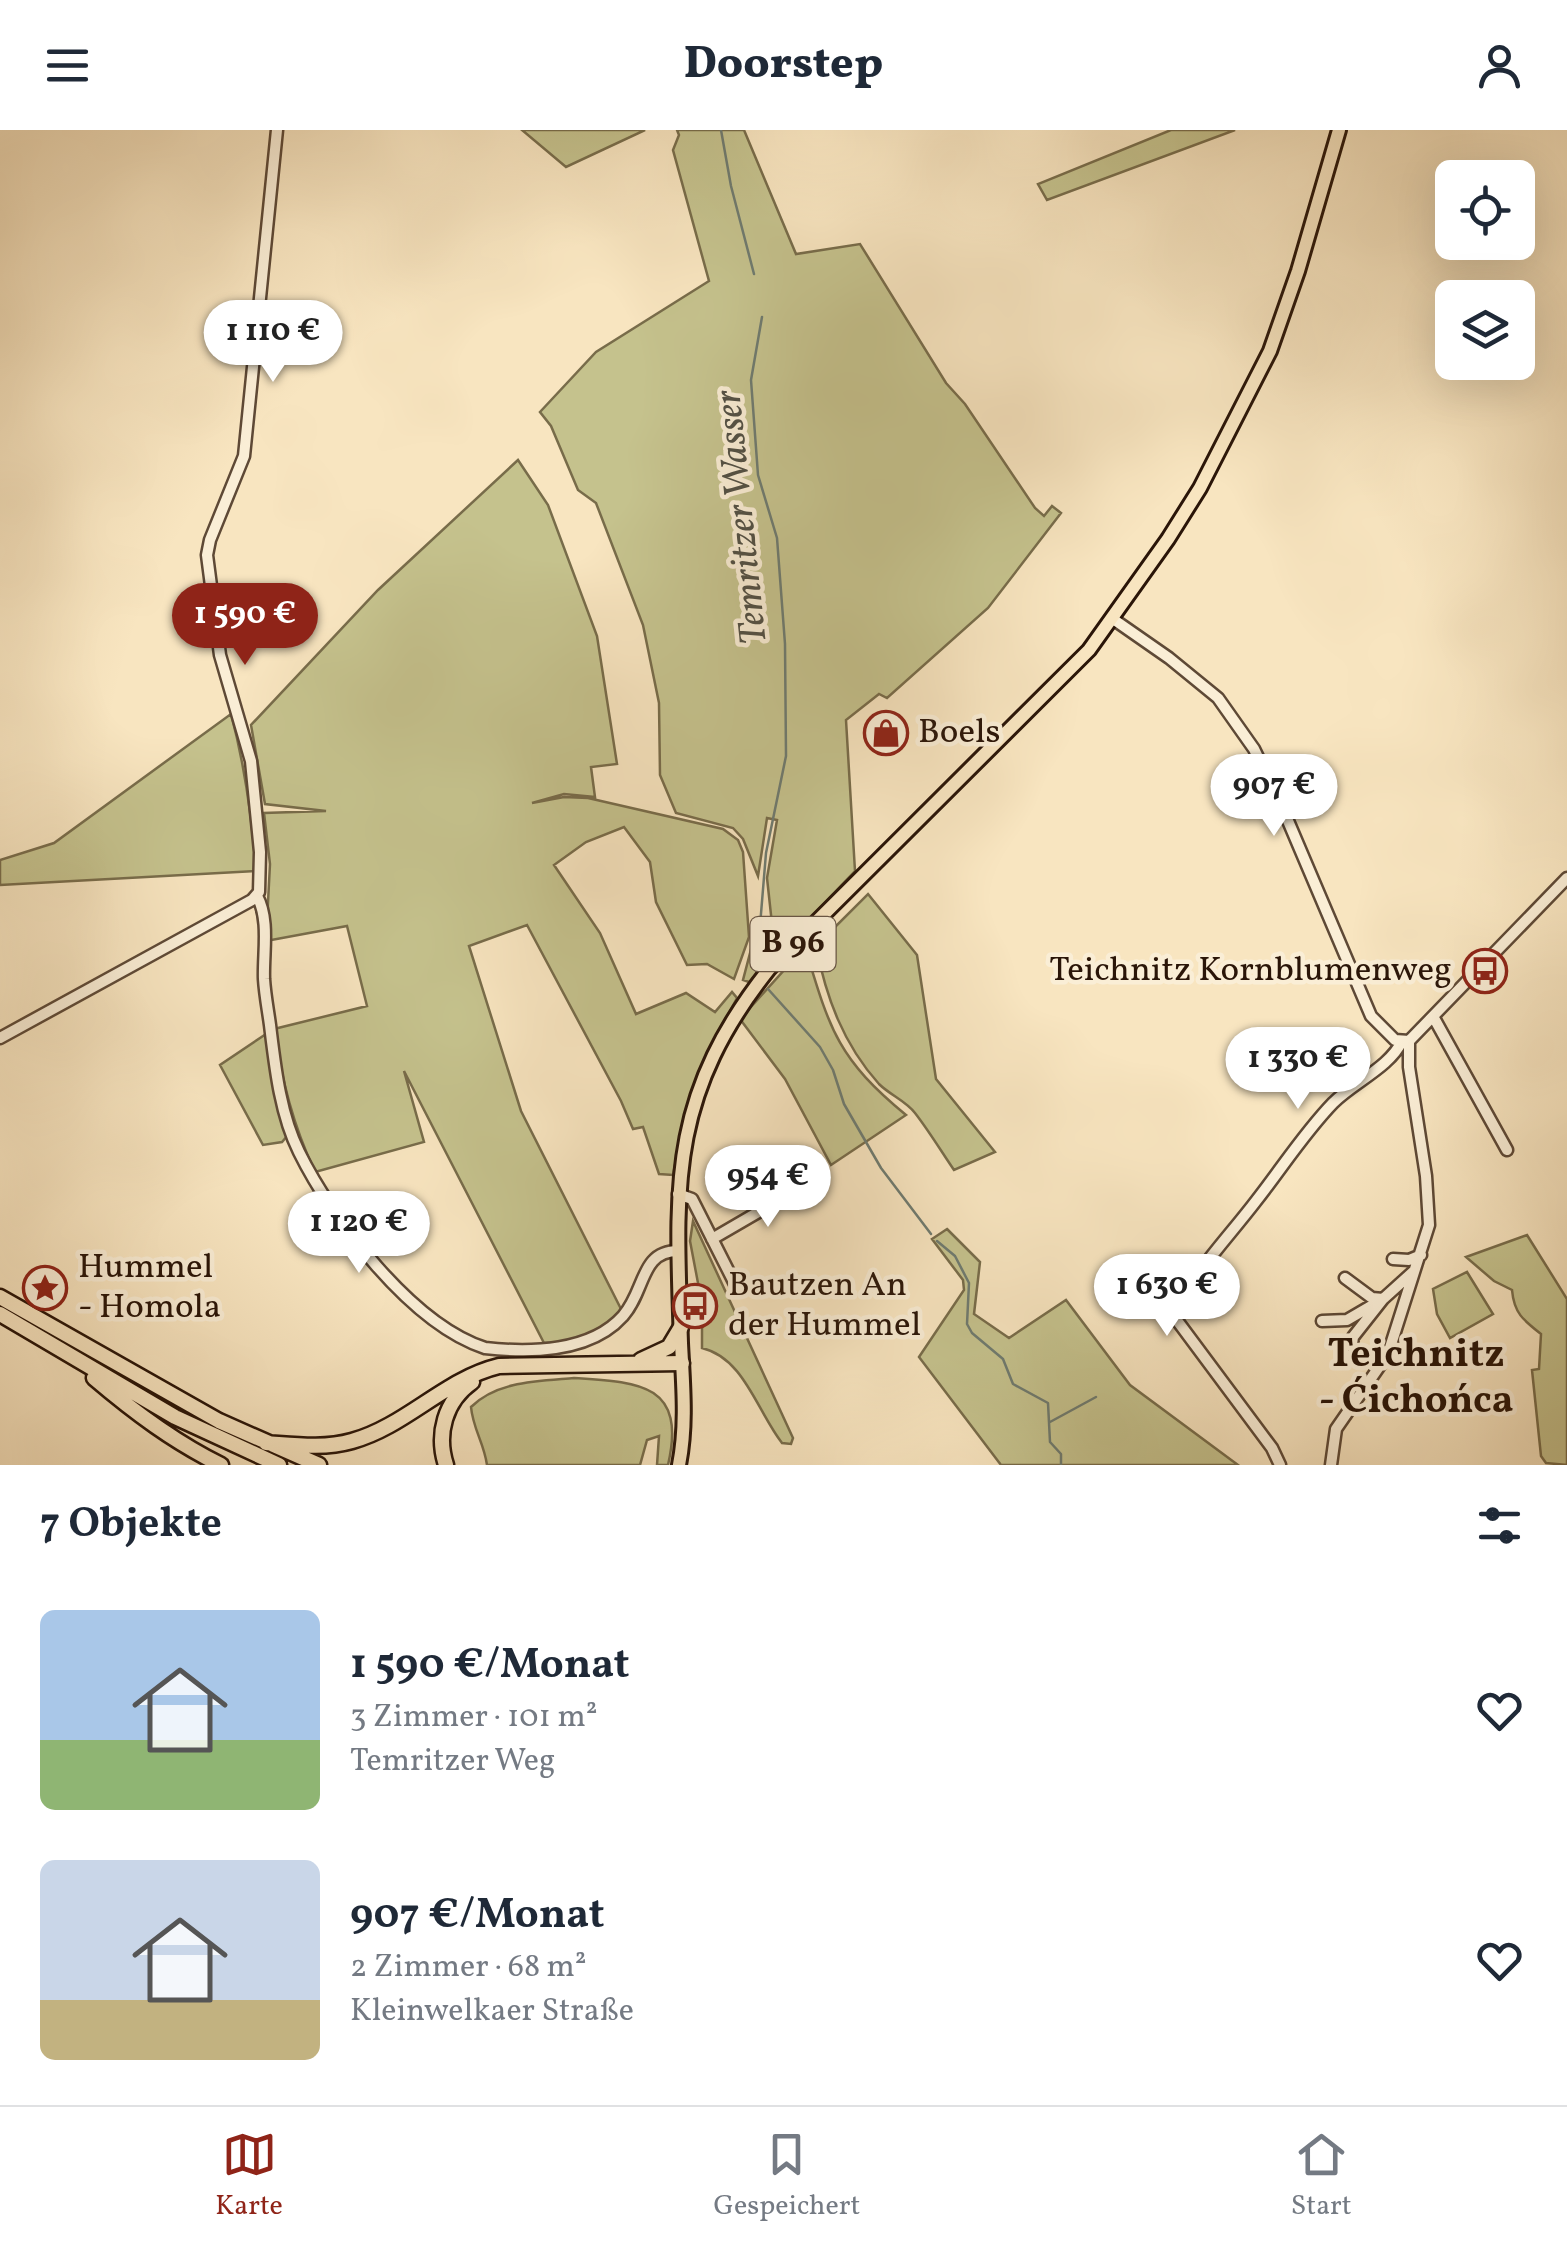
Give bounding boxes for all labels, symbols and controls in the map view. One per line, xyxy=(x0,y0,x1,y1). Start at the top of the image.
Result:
text: Doorstep xyxy=(684,34,883,97)
icon: menu xyxy=(40,38,95,93)
icon: person xyxy=(1472,38,1527,93)
map controls xyxy=(1435,160,1535,380)
button: locate xyxy=(1435,160,1535,260)
button: layers xyxy=(1435,280,1535,380)
pin: 1 110 € xyxy=(181,300,365,385)
text: 1 110 € xyxy=(226,310,320,354)
water label: Temritzer Wasser xyxy=(703,386,783,647)
pin: 1 590 € xyxy=(153,583,337,668)
text: 1 590 € xyxy=(194,593,296,637)
place label: Boels xyxy=(918,709,1000,757)
shop icon: Boels xyxy=(863,710,909,756)
pin: 907 € xyxy=(1204,754,1344,839)
text: 907 € xyxy=(1233,764,1315,808)
road number: B 96 xyxy=(750,917,836,971)
place label: Teichnitz Kornblumenweg xyxy=(1049,947,1452,995)
bus stop icon: Teichnitz Kornblumenweg xyxy=(1462,948,1508,994)
pin: 1 330 € xyxy=(1206,1027,1390,1112)
text: 1 330 € xyxy=(1247,1037,1349,1081)
pin: 954 € xyxy=(698,1145,838,1230)
text: 954 € xyxy=(727,1155,809,1199)
pin: 1 120 € xyxy=(267,1191,451,1276)
text: 1 120 € xyxy=(310,1201,408,1245)
place label: Hummel - Homola xyxy=(78,1244,221,1332)
pin: 1 630 € xyxy=(1075,1254,1259,1339)
place label: Bautzen An der Hummel xyxy=(728,1262,921,1350)
text: 1 630 € xyxy=(1116,1264,1218,1308)
place icon: Hummel - Homola xyxy=(22,1265,68,1311)
bus stop icon: Bautzen An der Hummel xyxy=(672,1283,718,1329)
district label: Teichnitz - Ćichońca xyxy=(1318,1328,1514,1430)
text: 7 Objekte xyxy=(40,1496,222,1555)
icon: filters xyxy=(1472,1498,1527,1553)
text: 1 590 €/Monat xyxy=(350,1637,630,1696)
icon: home xyxy=(120,1650,240,1770)
icon: heart xyxy=(1472,1683,1527,1738)
text: 3 Zimmer · 101 m² xyxy=(350,1696,598,1740)
text: Temritzer Weg xyxy=(350,1740,555,1784)
text: 907 €/Monat xyxy=(350,1887,605,1946)
icon: home xyxy=(120,1900,240,2020)
icon: heart xyxy=(1472,1933,1527,1988)
text: 2 Zimmer · 68 m² xyxy=(350,1946,587,1990)
text: Kleinwelkaer Straße xyxy=(350,1990,634,2034)
tab: Karte xyxy=(215,2127,283,2226)
tab: Gespeichert xyxy=(713,2127,860,2226)
tab: Start xyxy=(1291,2127,1352,2226)

